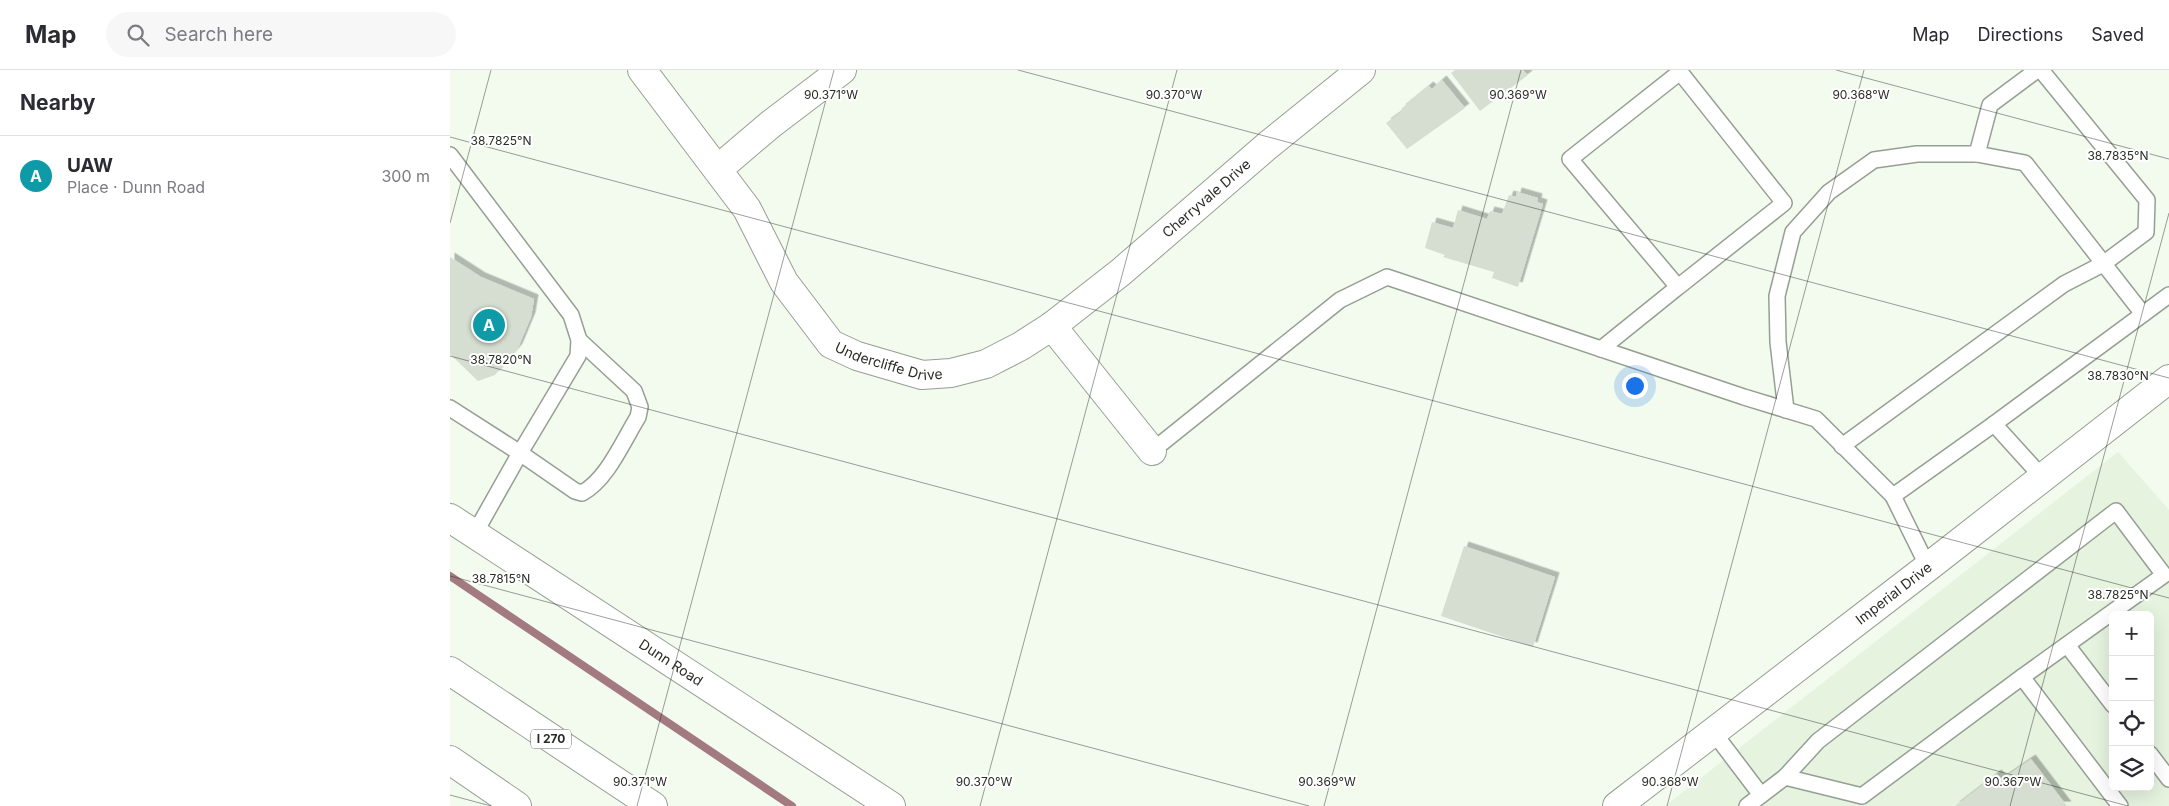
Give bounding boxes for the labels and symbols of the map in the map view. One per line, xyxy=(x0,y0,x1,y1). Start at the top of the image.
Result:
text: 90.371°W xyxy=(804,87,858,102)
text: 90.370°W xyxy=(1146,87,1203,102)
text: 90.369°W xyxy=(1489,87,1547,102)
text: 90.368°W xyxy=(1832,87,1890,102)
text: 38.7825°N xyxy=(470,133,532,148)
text: 38.7835°N xyxy=(2087,148,2149,163)
street label: Cherryvale Drive xyxy=(1158,155,1254,241)
pin: A xyxy=(473,306,505,344)
street label: Undercliffe Drive xyxy=(833,338,943,383)
text: 38.7820°N xyxy=(470,352,532,367)
text: 38.7830°N xyxy=(2087,368,2149,383)
your location xyxy=(1622,373,1648,399)
street label: Imperial Drive xyxy=(1852,558,1935,628)
text: 38.7815°N xyxy=(472,571,530,586)
text: 38.7825°N xyxy=(2087,587,2149,602)
street label: Dunn Road xyxy=(636,635,706,689)
road number: I 270 xyxy=(531,730,571,749)
text: 90.371°W xyxy=(613,774,667,789)
text: 90.370°W xyxy=(956,774,1013,789)
text: 90.369°W xyxy=(1298,774,1356,789)
text: 90.368°W xyxy=(1641,774,1699,789)
text: 90.367°W xyxy=(1985,774,2042,789)

